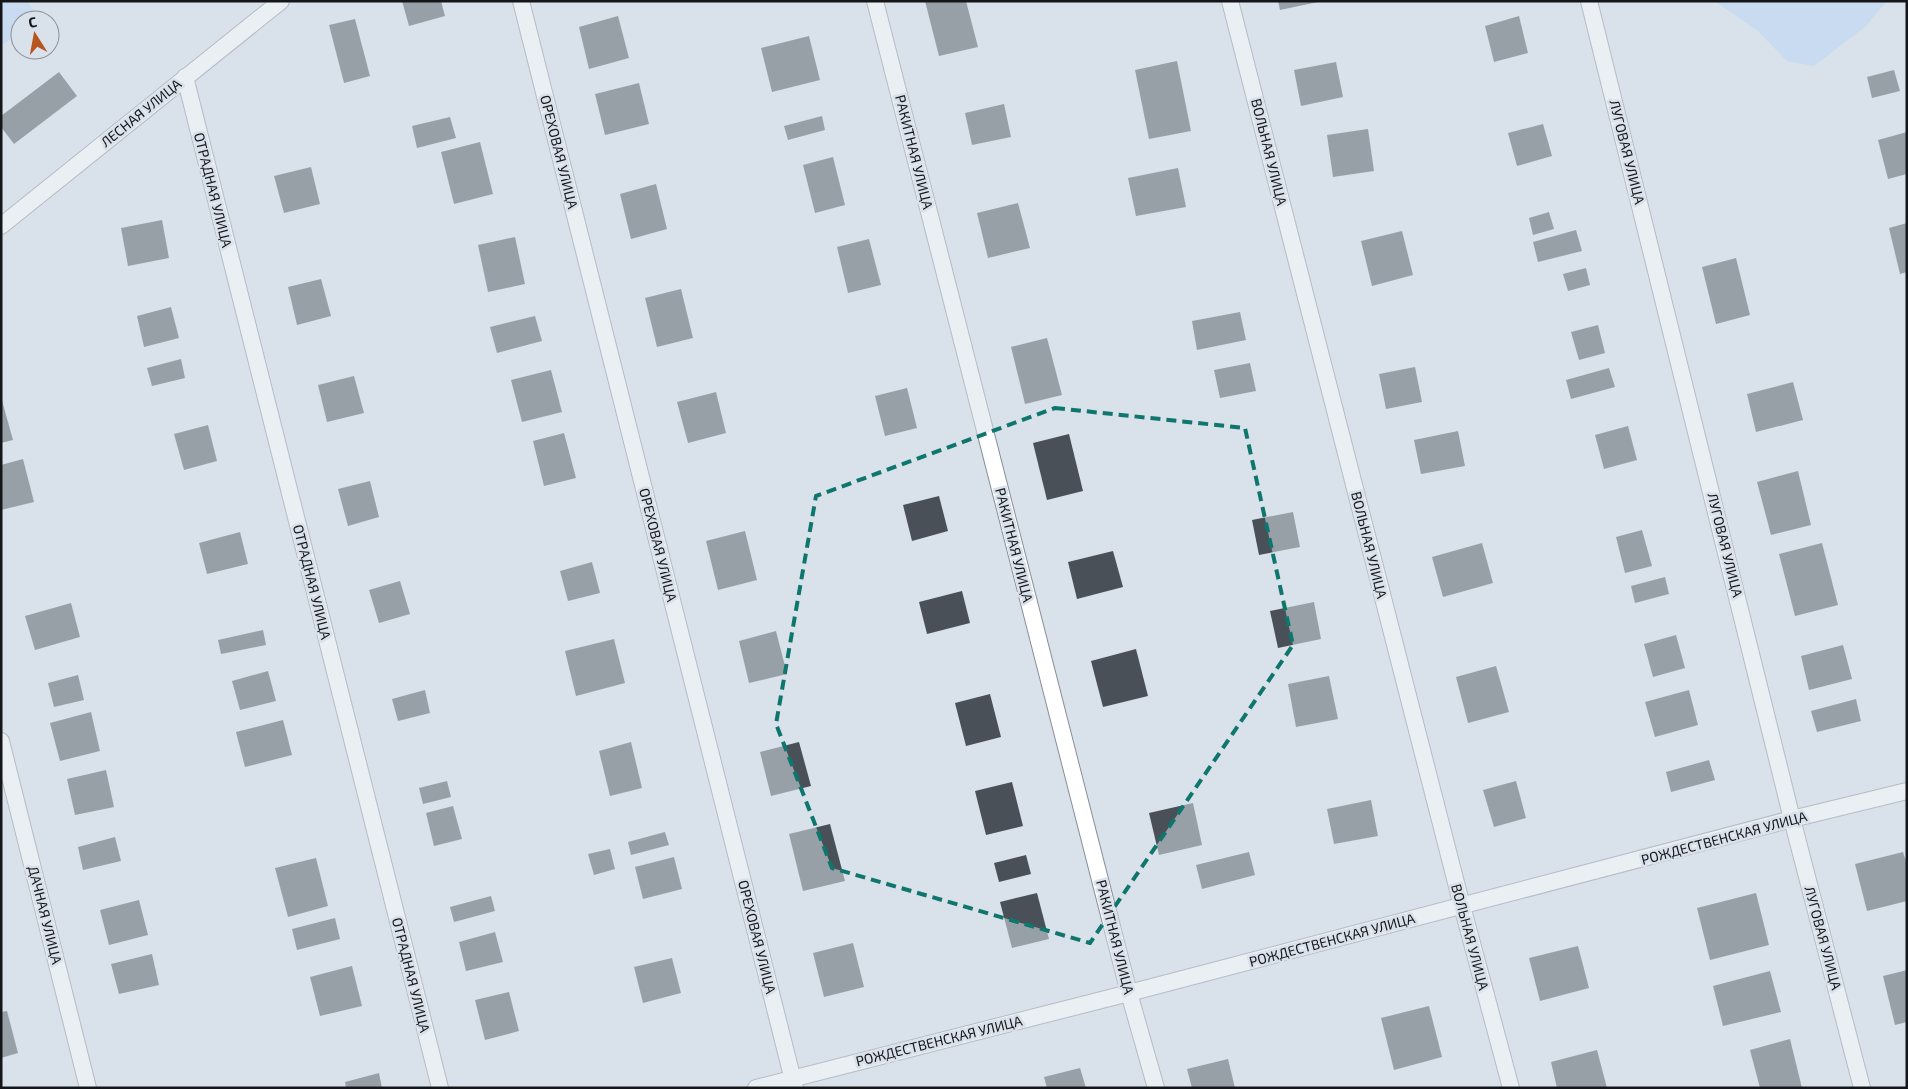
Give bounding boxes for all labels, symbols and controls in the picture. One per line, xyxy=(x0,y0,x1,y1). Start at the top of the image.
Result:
north arrow xyxy=(10,10,60,60)
text: С xyxy=(27,13,38,31)
street label: ЛЕСНАЯ УЛИЦА xyxy=(97,75,185,150)
street label: ОРЕХОВАЯ УЛИЦА xyxy=(537,93,582,211)
street label: РАКИТНАЯ УЛИЦА xyxy=(892,93,937,211)
street label: ВОЛЬНАЯ УЛИЦА xyxy=(1248,97,1291,207)
street label: ЛУГОВАЯ УЛИЦА xyxy=(1606,98,1649,206)
street label: ОТРАДНАЯ УЛИЦА xyxy=(191,130,236,250)
street label: ОРЕХОВАЯ УЛИЦА xyxy=(636,486,681,604)
street label: РАКИТНАЯ УЛИЦА xyxy=(992,486,1037,604)
street label: ВОЛЬНАЯ УЛИЦА xyxy=(1348,490,1391,600)
street label: ЛУГОВАЯ УЛИЦА xyxy=(1704,491,1747,599)
street label: ОТРАДНАЯ УЛИЦА xyxy=(290,522,335,642)
street label: РОЖДЕСТВЕНСКАЯ УЛИЦА xyxy=(1639,807,1809,868)
street label: ДАЧНАЯ УЛИЦА xyxy=(25,864,66,966)
street label: ОРЕХОВАЯ УЛИЦА xyxy=(735,878,780,996)
street label: РАКИТНАЯ УЛИЦА xyxy=(1093,878,1138,996)
street label: ВОЛЬНАЯ УЛИЦА xyxy=(1448,882,1493,992)
street label: ЛУГОВАЯ УЛИЦА xyxy=(1801,884,1846,992)
street label: РОЖДЕСТВЕНСКАЯ УЛИЦА xyxy=(1247,909,1417,970)
street label: ОТРАДНАЯ УЛИЦА xyxy=(389,915,434,1035)
street label: РОЖДЕСТВЕНСКАЯ УЛИЦА xyxy=(854,1012,1024,1069)

